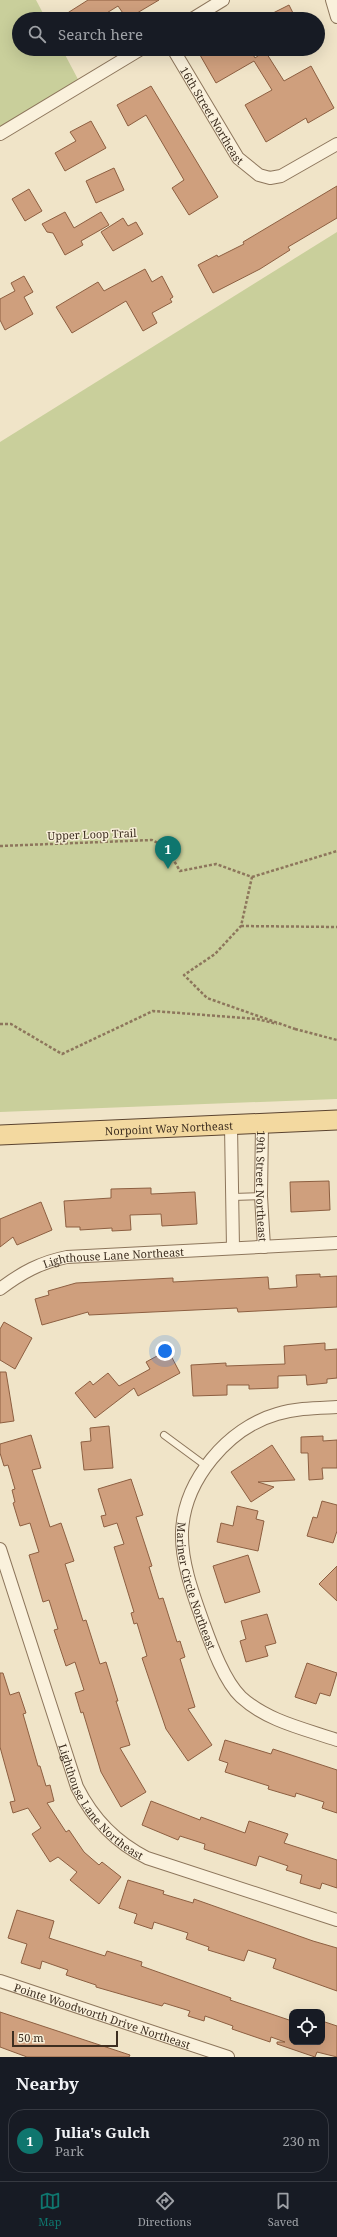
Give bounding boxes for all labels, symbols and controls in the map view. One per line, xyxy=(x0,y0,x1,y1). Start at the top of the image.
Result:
search box xyxy=(12,12,325,56)
icon: search xyxy=(26,23,48,45)
text: Search here xyxy=(58,24,143,44)
street label: 16th Street Northeast xyxy=(177,63,247,168)
street label: Upper Loop Trail xyxy=(47,825,137,843)
pin: 1 xyxy=(155,836,181,869)
street label: Norpoint Way Northeast xyxy=(105,1117,233,1138)
street label: 19th Street Northeast xyxy=(253,1130,271,1242)
street label: Lighthouse Lane Northeast xyxy=(40,1243,184,1271)
your location xyxy=(155,1341,175,1361)
street label: Mariner Circle Northeast xyxy=(174,1522,220,1651)
street label: Lighthouse Lane Northeast xyxy=(56,1742,146,1862)
street label: Pointe Woodworth Drive Northeast xyxy=(12,1979,193,2052)
map controls xyxy=(289,2009,325,2045)
button: locate xyxy=(289,2009,325,2045)
scale bar xyxy=(12,2029,118,2048)
text: 50 m xyxy=(18,2030,44,2045)
text: Nearby xyxy=(16,2072,79,2095)
text: Julia's Gulch xyxy=(55,2122,150,2142)
text: 1 xyxy=(26,2132,34,2150)
text: 230 m xyxy=(283,2132,320,2150)
text: Park xyxy=(55,2142,84,2160)
tab: Map xyxy=(38,2190,61,2229)
tab: Directions xyxy=(138,2190,191,2229)
tab: Saved xyxy=(268,2190,299,2229)

